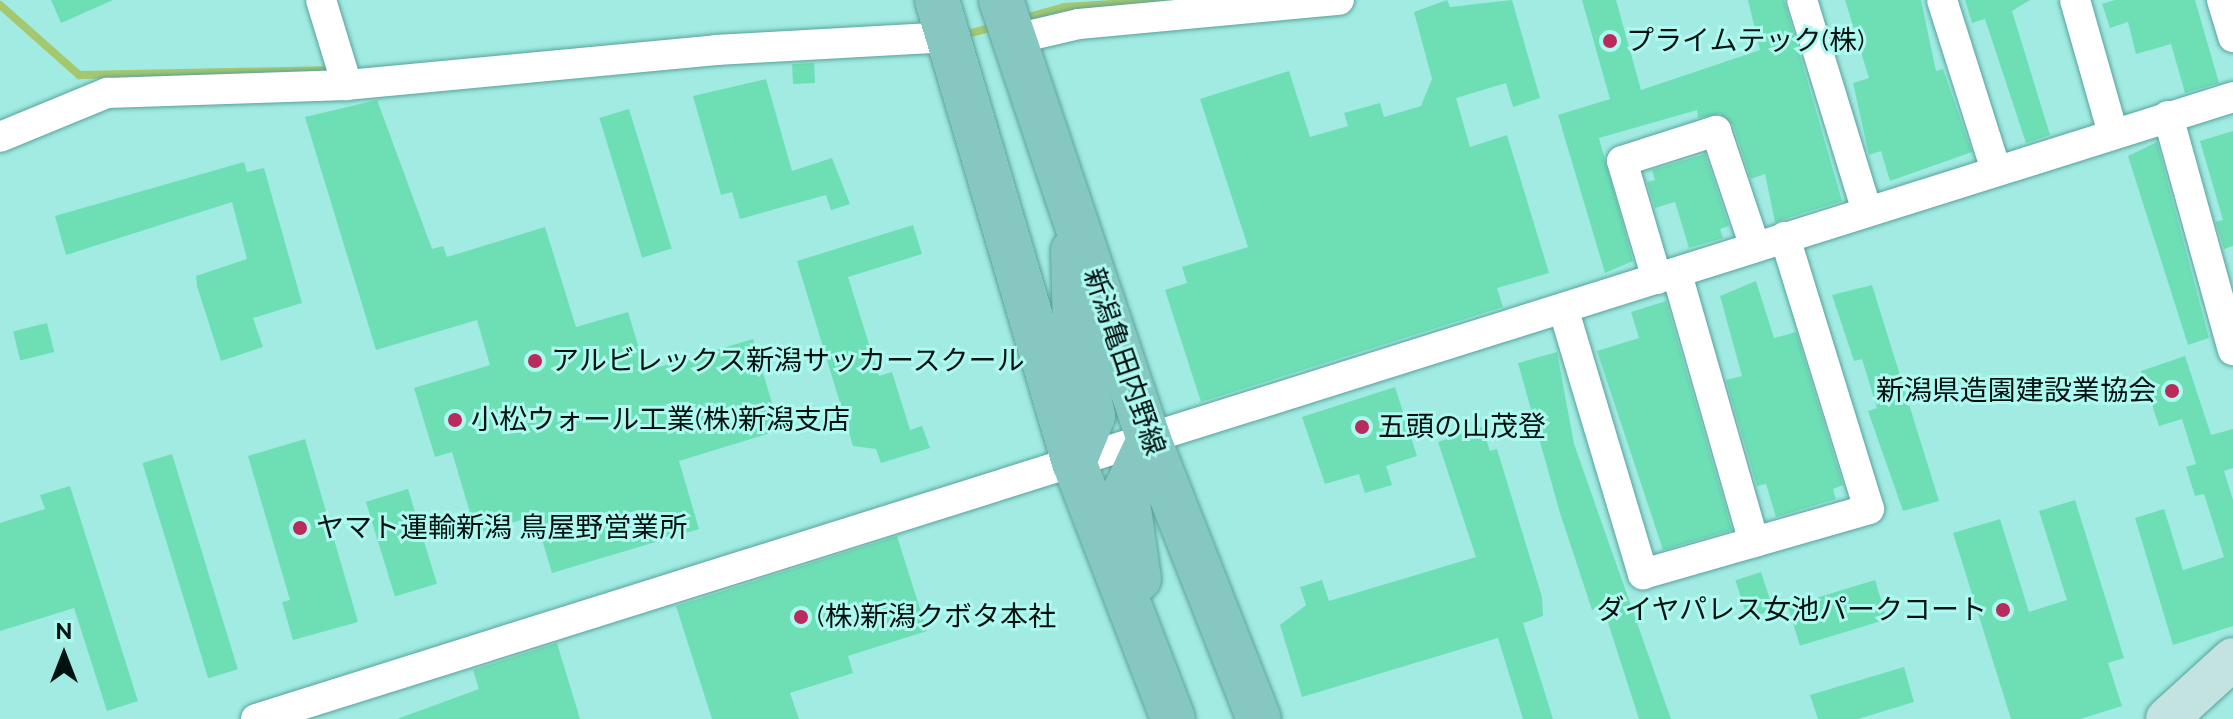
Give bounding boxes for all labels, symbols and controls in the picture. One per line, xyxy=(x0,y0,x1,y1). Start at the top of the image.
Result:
place label: プライムテック(株) xyxy=(1626,24,1865,58)
marker: プライムテック(株) xyxy=(1601,32,1619,50)
street label: 新潟亀田内野線 xyxy=(1076,264,1172,460)
place label: アルビレックス新潟サッカースクール xyxy=(551,344,1027,378)
marker: アルビレックス新潟サッカースクール xyxy=(526,352,544,370)
place label: 新潟県造園建設業協会 xyxy=(1876,374,2156,408)
marker: 新潟県造園建設業協会 xyxy=(2163,382,2181,400)
place label: 小松ウォール工業(株)新潟支店 xyxy=(471,403,850,437)
place label: 五頭の山茂登 xyxy=(1378,410,1546,444)
marker: 小松ウォール工業(株)新潟支店 xyxy=(446,411,464,429)
marker: 五頭の山茂登 xyxy=(1353,418,1371,436)
place label: ヤマト運輸新潟 鳥屋野営業所 xyxy=(316,511,687,545)
marker: ヤマト運輸新潟 鳥屋野営業所 xyxy=(291,519,309,537)
place label: ダイヤパレス女池パークコート xyxy=(1595,593,1987,627)
place label: (株)新潟クボタ本社 xyxy=(817,600,1056,634)
marker: ダイヤパレス女池パークコート xyxy=(1994,601,2012,619)
marker: (株)新潟クボタ本社 xyxy=(792,608,810,626)
north arrow xyxy=(24,615,104,695)
text: N xyxy=(56,618,72,644)

